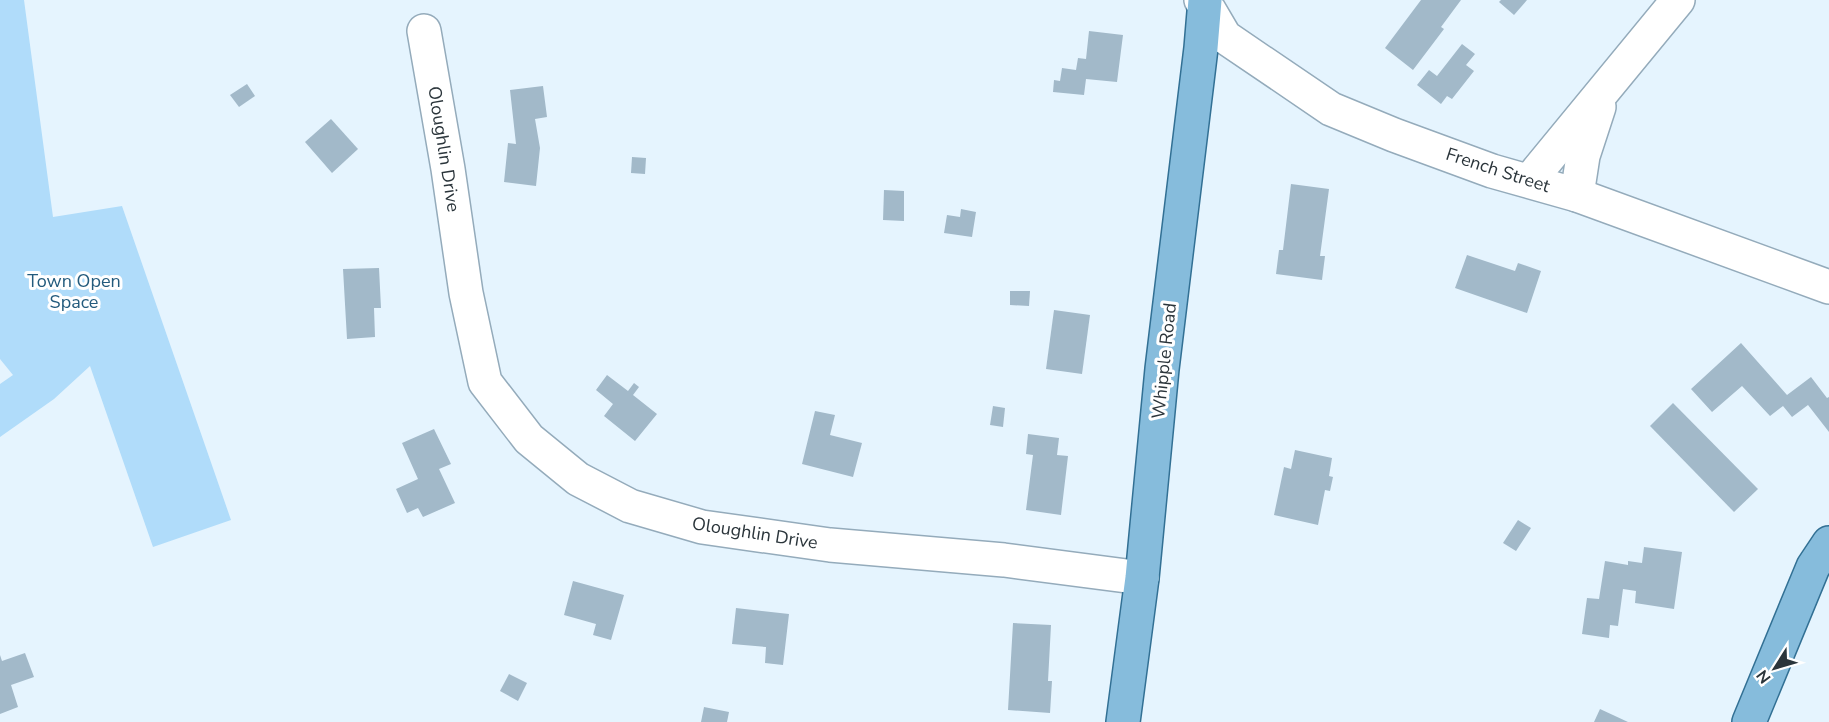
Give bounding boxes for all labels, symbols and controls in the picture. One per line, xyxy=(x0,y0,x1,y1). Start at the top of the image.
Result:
street label: Oloughlin Drive xyxy=(422,84,466,214)
street label: French Street xyxy=(1443,142,1554,198)
park label: Town Open Space xyxy=(27,269,121,314)
street label: Whipple Road xyxy=(1146,302,1182,420)
street label: Oloughlin Drive xyxy=(690,511,820,555)
north arrow xyxy=(1745,638,1805,698)
text: N xyxy=(1751,665,1776,688)

